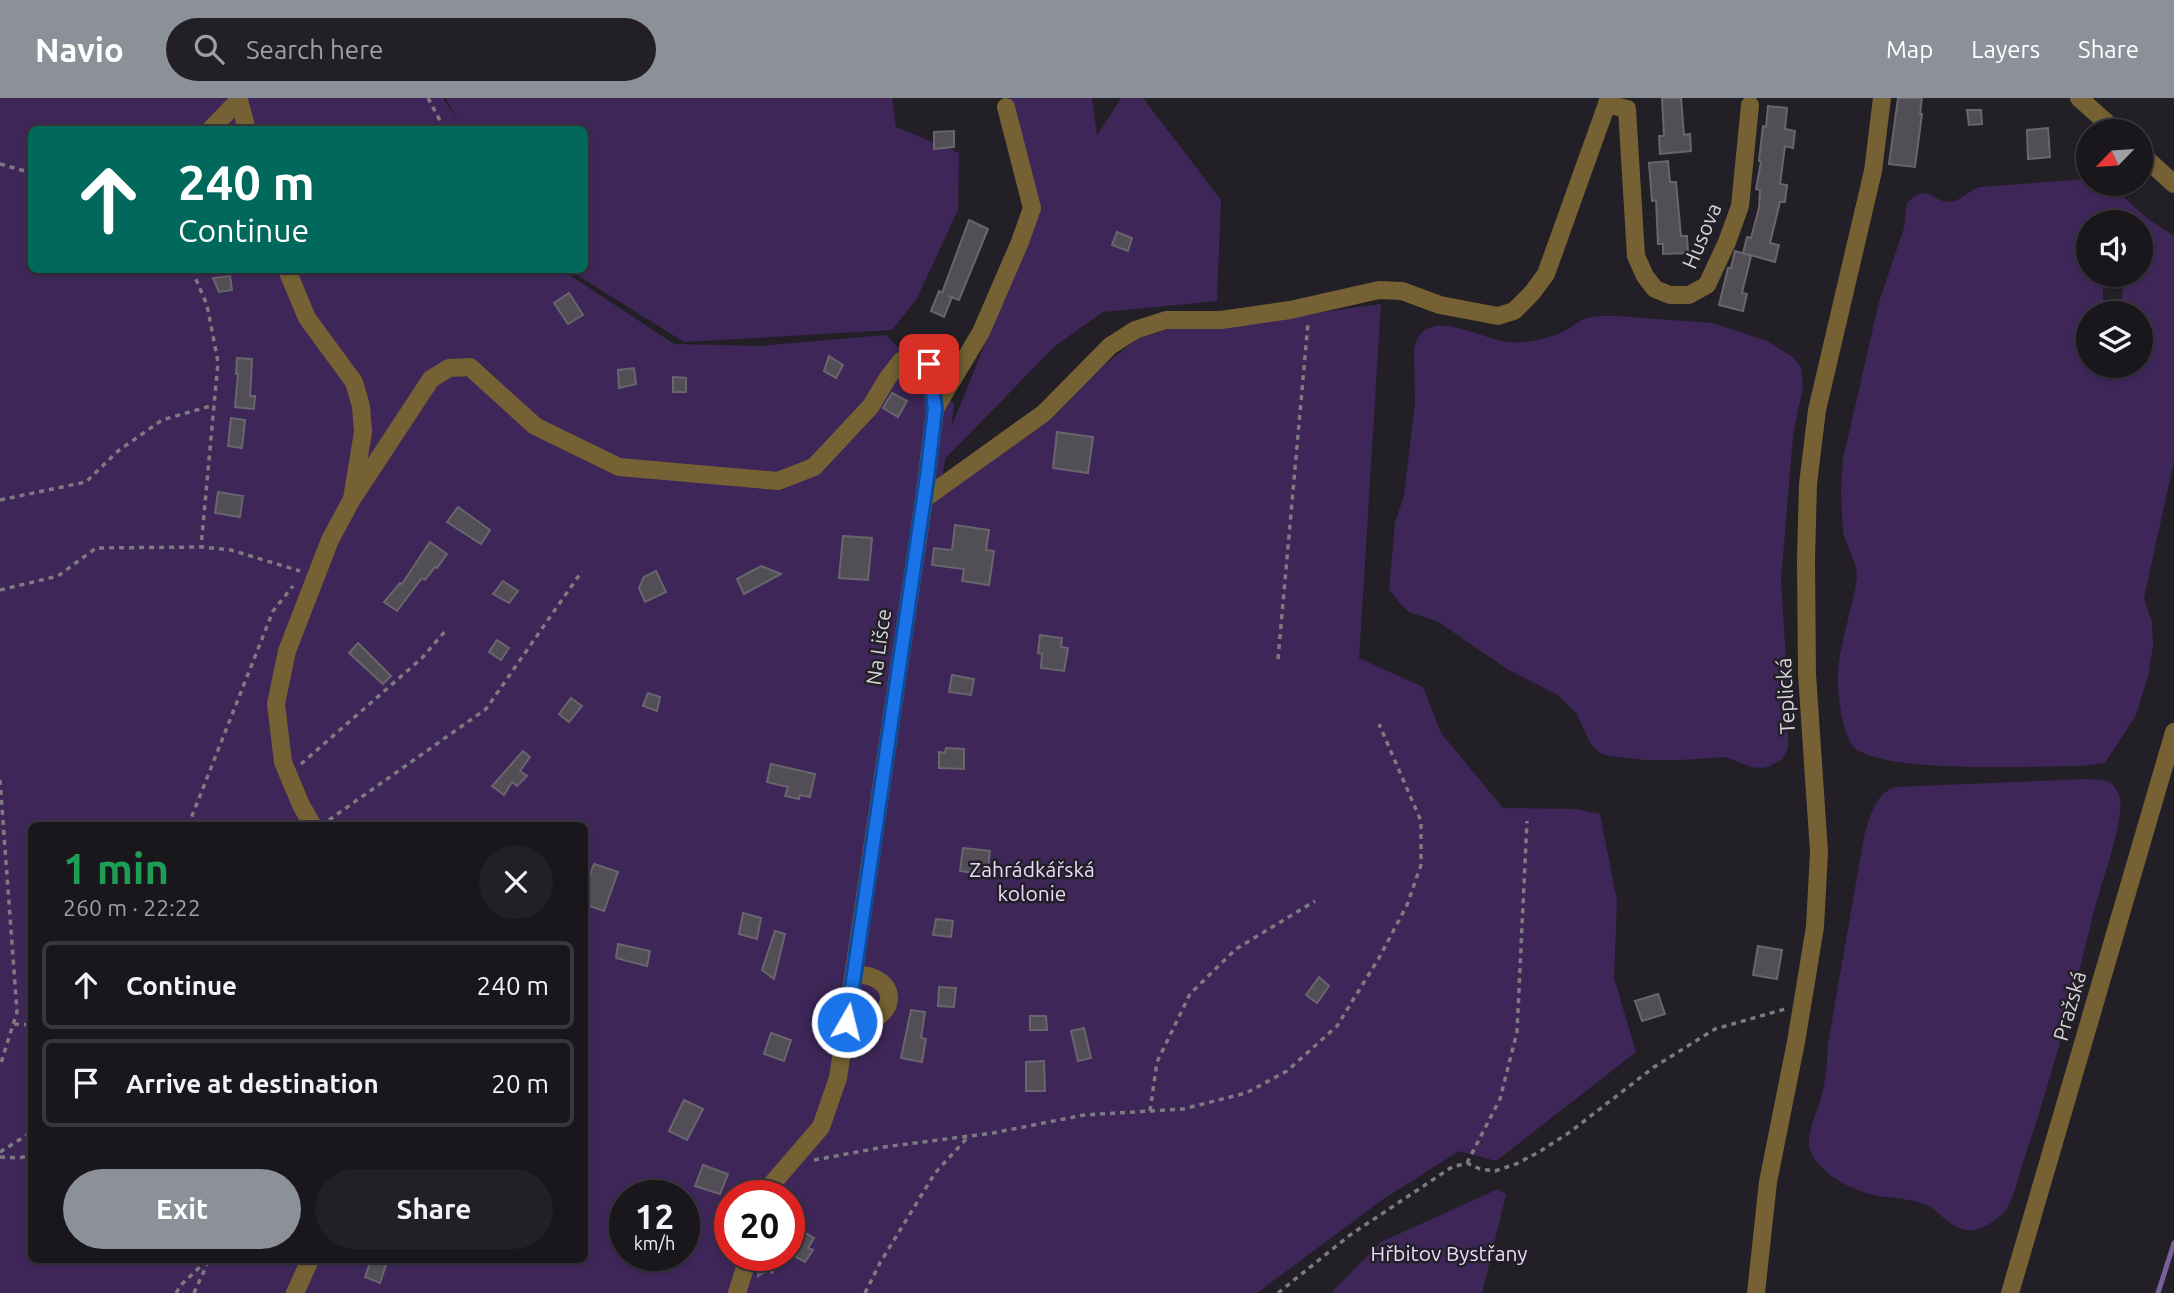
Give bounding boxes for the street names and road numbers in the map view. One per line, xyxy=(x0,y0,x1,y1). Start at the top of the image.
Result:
street label: Husova xyxy=(1677,199,1726,272)
street label: Na Lišce xyxy=(861,607,895,687)
street label: Teplická xyxy=(1771,657,1799,735)
street label: Pražská xyxy=(2048,968,2090,1043)

